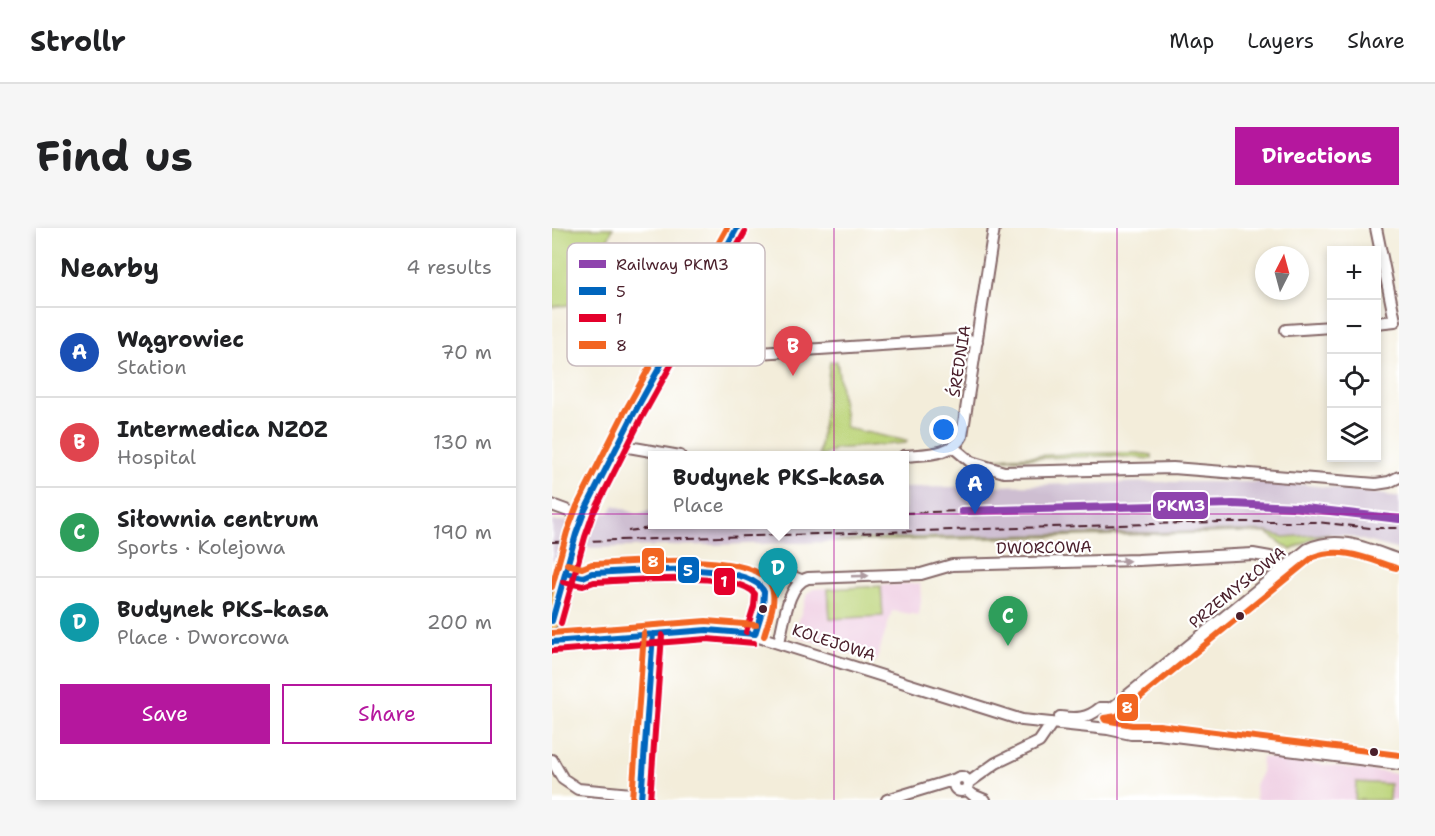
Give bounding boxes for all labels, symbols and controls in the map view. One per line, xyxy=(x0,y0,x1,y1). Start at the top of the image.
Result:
text: Strollr xyxy=(30,22,126,60)
text: Map xyxy=(1169,27,1214,55)
text: Layers xyxy=(1247,27,1314,55)
text: Share xyxy=(1347,27,1405,55)
button: Directions xyxy=(1235,127,1399,185)
text: Find us xyxy=(36,128,193,184)
legend xyxy=(567,243,765,366)
north arrow xyxy=(1255,246,1309,300)
map controls xyxy=(1327,246,1381,462)
button: + xyxy=(1327,246,1381,300)
text: Nearby xyxy=(60,250,159,285)
text: 4 results xyxy=(406,254,492,280)
text: Railway PKM3 xyxy=(616,254,729,275)
text: 5 xyxy=(616,281,626,302)
button: − xyxy=(1327,300,1381,354)
text: 1 xyxy=(616,308,623,329)
street label: ŚREDNIA xyxy=(943,324,976,398)
text: Wągrowiec xyxy=(117,325,244,354)
pin: B xyxy=(774,326,812,376)
text: 8 xyxy=(616,335,627,356)
text: A xyxy=(72,339,87,365)
text: 70 m xyxy=(440,339,492,365)
text: Station xyxy=(117,354,186,380)
button: locate xyxy=(1327,354,1381,408)
button: layers xyxy=(1327,408,1381,462)
text: Intermedica NZOZ xyxy=(117,415,328,444)
your location xyxy=(929,415,958,444)
text: B xyxy=(73,429,86,455)
text: 130 m xyxy=(433,429,492,455)
text: Hospital xyxy=(117,444,196,470)
popup xyxy=(648,451,909,529)
text: Budynek PKS-kasa xyxy=(673,463,884,492)
pin: A xyxy=(956,464,994,514)
line badge: PKM3 xyxy=(1152,491,1209,520)
text: Place xyxy=(673,492,724,518)
text: PKM3 xyxy=(1157,495,1205,516)
text: Siłownia centrum xyxy=(117,505,319,534)
text: C xyxy=(73,519,86,545)
text: 190 m xyxy=(433,519,492,545)
text: Sports · Kolejowa xyxy=(117,534,285,560)
street label: DWORCOWA xyxy=(996,536,1092,559)
street label: PRZEMYSŁOWA xyxy=(1184,542,1290,633)
line badge: 8 xyxy=(641,547,665,575)
pin: D xyxy=(758,548,798,598)
text: 8 xyxy=(647,551,659,572)
line badge: 5 xyxy=(677,556,700,584)
one-way arrow xyxy=(1111,556,1130,565)
text: 5 xyxy=(683,560,693,581)
line badge: 1 xyxy=(713,567,736,596)
text: 1 xyxy=(720,571,728,592)
one-way arrow xyxy=(850,571,869,581)
text: Budynek PKS-kasa xyxy=(117,595,328,624)
pin: C xyxy=(988,596,1028,646)
unlabelled marker xyxy=(757,603,769,615)
text: D xyxy=(72,609,87,635)
text: 200 m xyxy=(427,609,492,635)
unlabelled marker xyxy=(1234,610,1246,622)
street label: KOLEJOWA xyxy=(789,619,878,666)
text: Place · Dworcowa xyxy=(117,624,289,650)
button: Save xyxy=(60,684,270,744)
button: Share xyxy=(282,684,492,744)
line badge: 8 xyxy=(1116,693,1139,722)
text: 8 xyxy=(1121,697,1133,718)
unlabelled marker xyxy=(1368,746,1380,758)

